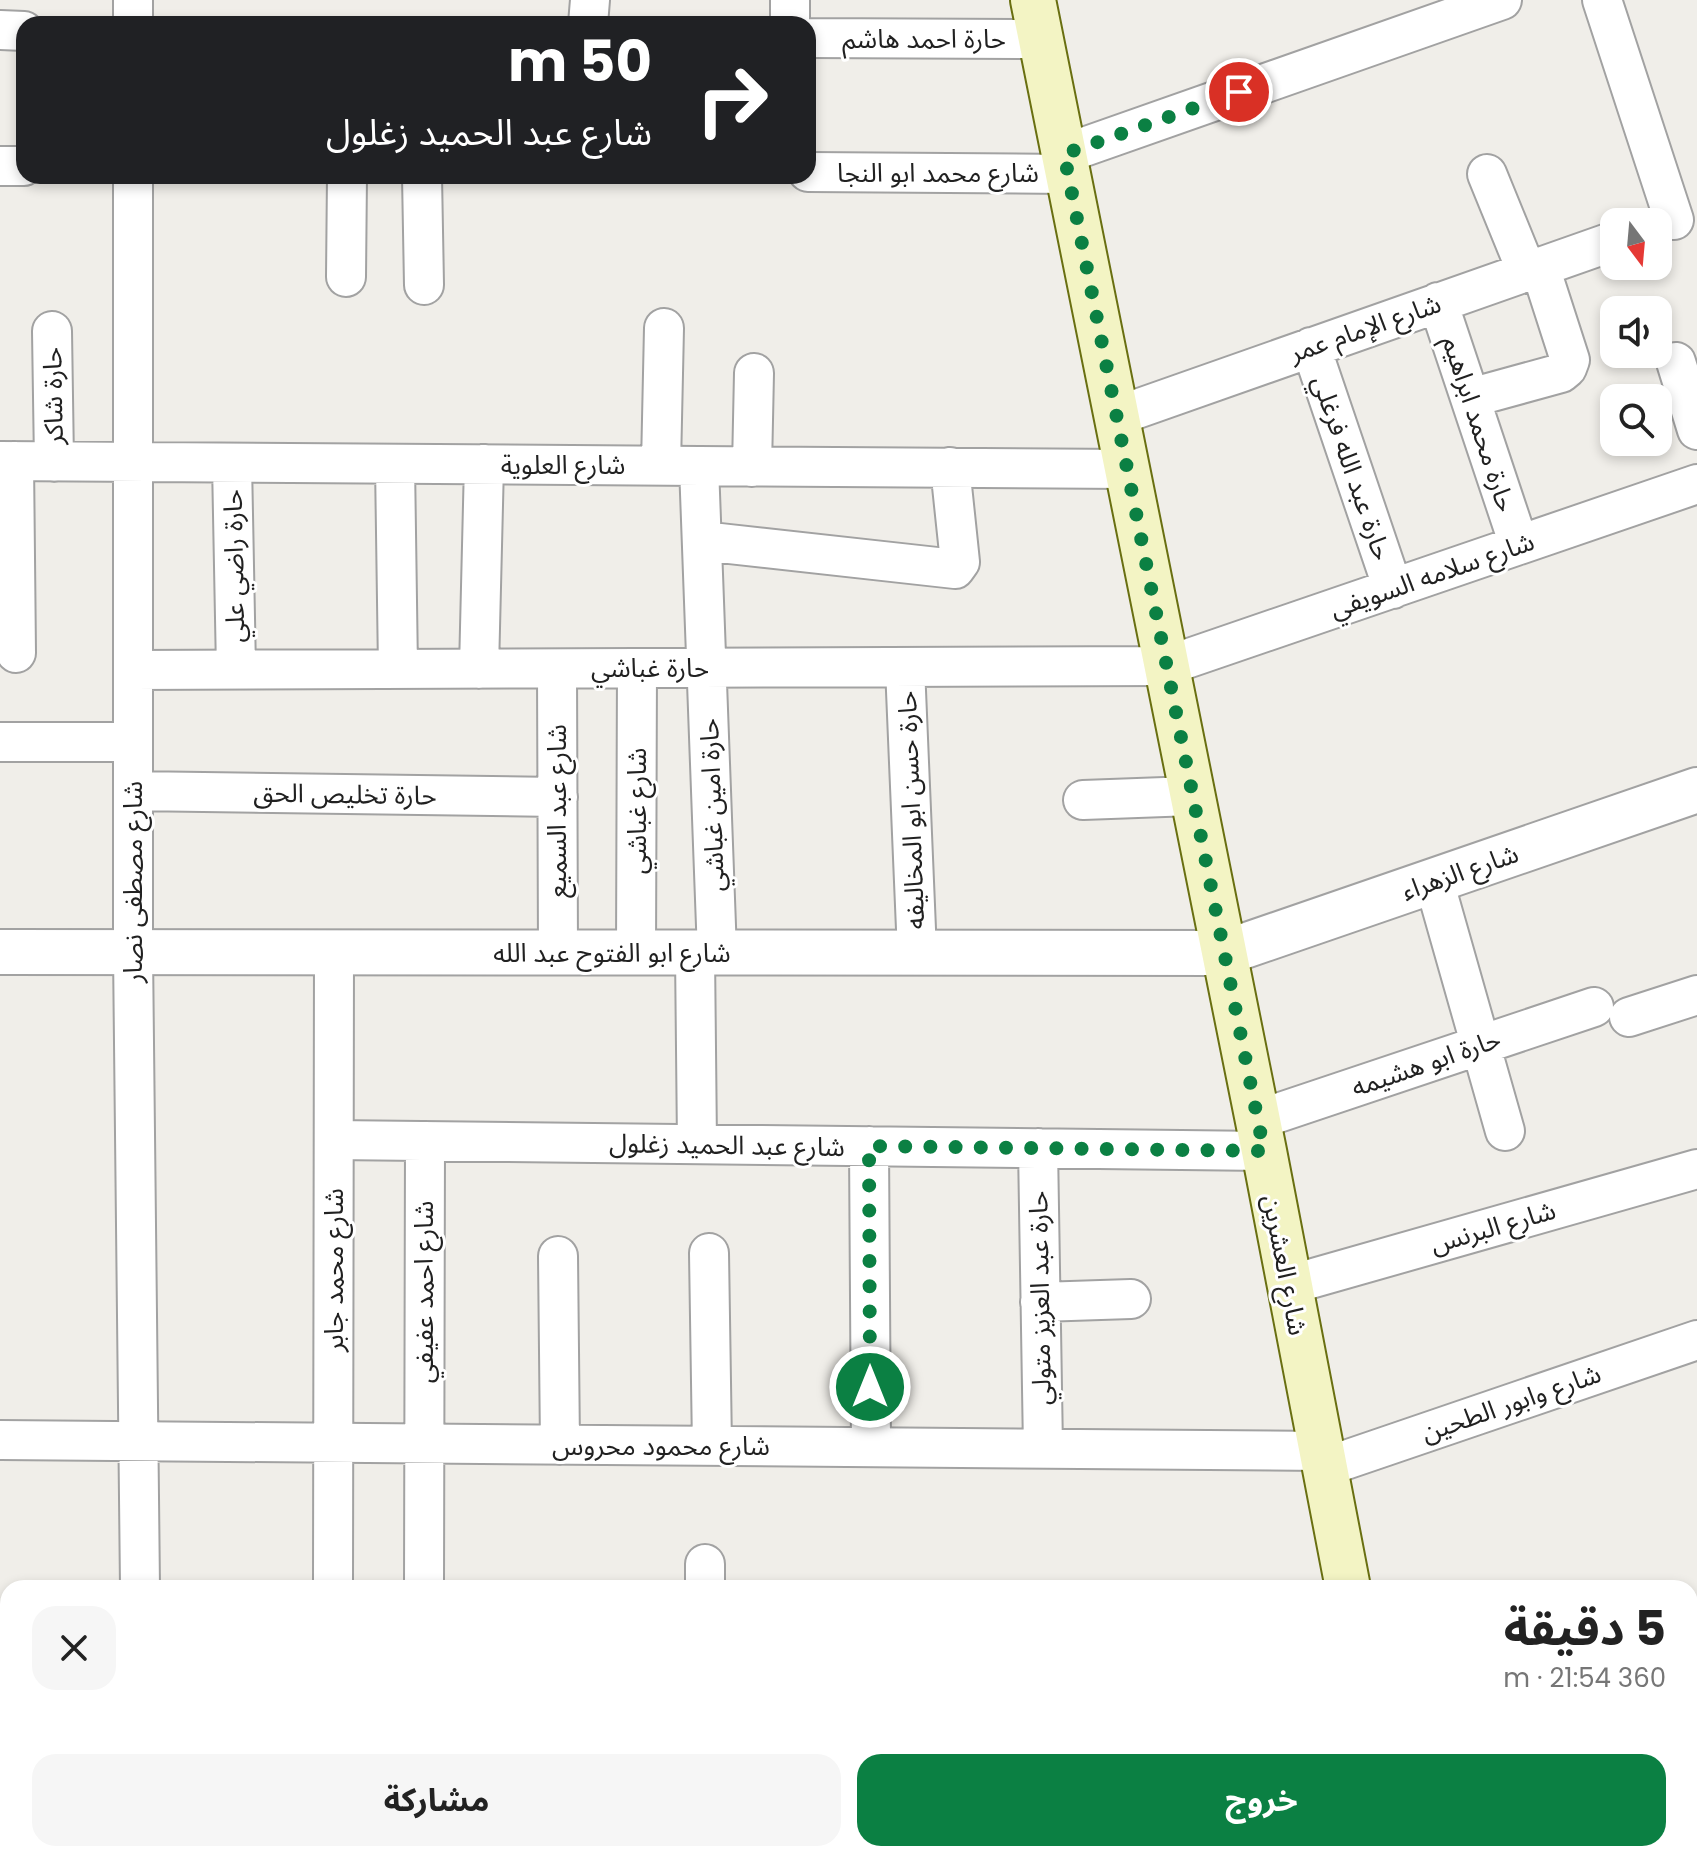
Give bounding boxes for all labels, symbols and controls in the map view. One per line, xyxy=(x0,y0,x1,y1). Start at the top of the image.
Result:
street label: حارة احمد هاشم xyxy=(842,21,1006,59)
text: 50 m xyxy=(508,22,652,101)
icon: right xyxy=(680,48,784,152)
pin xyxy=(1205,58,1273,126)
icon: arrive xyxy=(1217,70,1261,114)
text: شارع عبد الحميد زغلول xyxy=(326,107,652,158)
street label: شارع محمد ابو النجا xyxy=(837,155,1039,192)
north arrow xyxy=(1600,208,1672,280)
map controls xyxy=(1600,208,1672,456)
street label: شارع الإمام عمر xyxy=(1283,285,1446,373)
button: sound xyxy=(1600,296,1672,368)
street label: حارة محمد ابراهيم xyxy=(1432,331,1524,517)
street label: حارة شاكر xyxy=(34,347,72,446)
street label: حارة عبد الله فرغلي xyxy=(1302,371,1400,566)
button: search xyxy=(1600,384,1672,456)
street label: شارع العلوية xyxy=(501,447,625,484)
street label: حارة راضي علي xyxy=(215,489,255,643)
street label: شارع سلامه السويفي xyxy=(1325,523,1540,629)
street label: حارة غباشي xyxy=(591,650,709,688)
street label: حارة حسن ابو المخاليفه xyxy=(889,690,933,930)
street label: حارة امين غباشي xyxy=(691,718,735,892)
street label: شارع عبد السميع xyxy=(539,724,577,898)
street label: شارع غباشي xyxy=(619,748,657,874)
street label: حارة تخليص الحق xyxy=(253,774,437,814)
street label: شارع مصطفى نصار xyxy=(115,781,152,984)
street label: شارع الزهراء xyxy=(1397,835,1524,910)
street label: شارع ابو الفتوح عبد الله xyxy=(493,935,731,972)
street label: حارة ابو هشيمه xyxy=(1347,1021,1505,1105)
street label: شارع عبد الحميد زغلول xyxy=(609,1125,845,1166)
street label: شارع محمد جابر xyxy=(316,1188,353,1353)
street label: حارة عبد العزيز متولي xyxy=(1020,1191,1062,1405)
street label: شارع العشرين xyxy=(1253,1192,1316,1339)
street label: شارع البرنس xyxy=(1426,1192,1560,1263)
street label: شارع احمد عفيفي xyxy=(406,1201,444,1383)
position arrow xyxy=(828,1345,912,1429)
street label: شارع وابور الطحين xyxy=(1416,1355,1606,1452)
street label: شارع محمود محروس xyxy=(552,1428,770,1465)
text: 5 دقيقة xyxy=(1504,1595,1666,1662)
button: close xyxy=(32,1606,116,1690)
text: 360 m · 21:54 xyxy=(1503,1660,1666,1696)
button: مشاركة xyxy=(32,1754,841,1846)
button: خروج xyxy=(857,1754,1666,1846)

